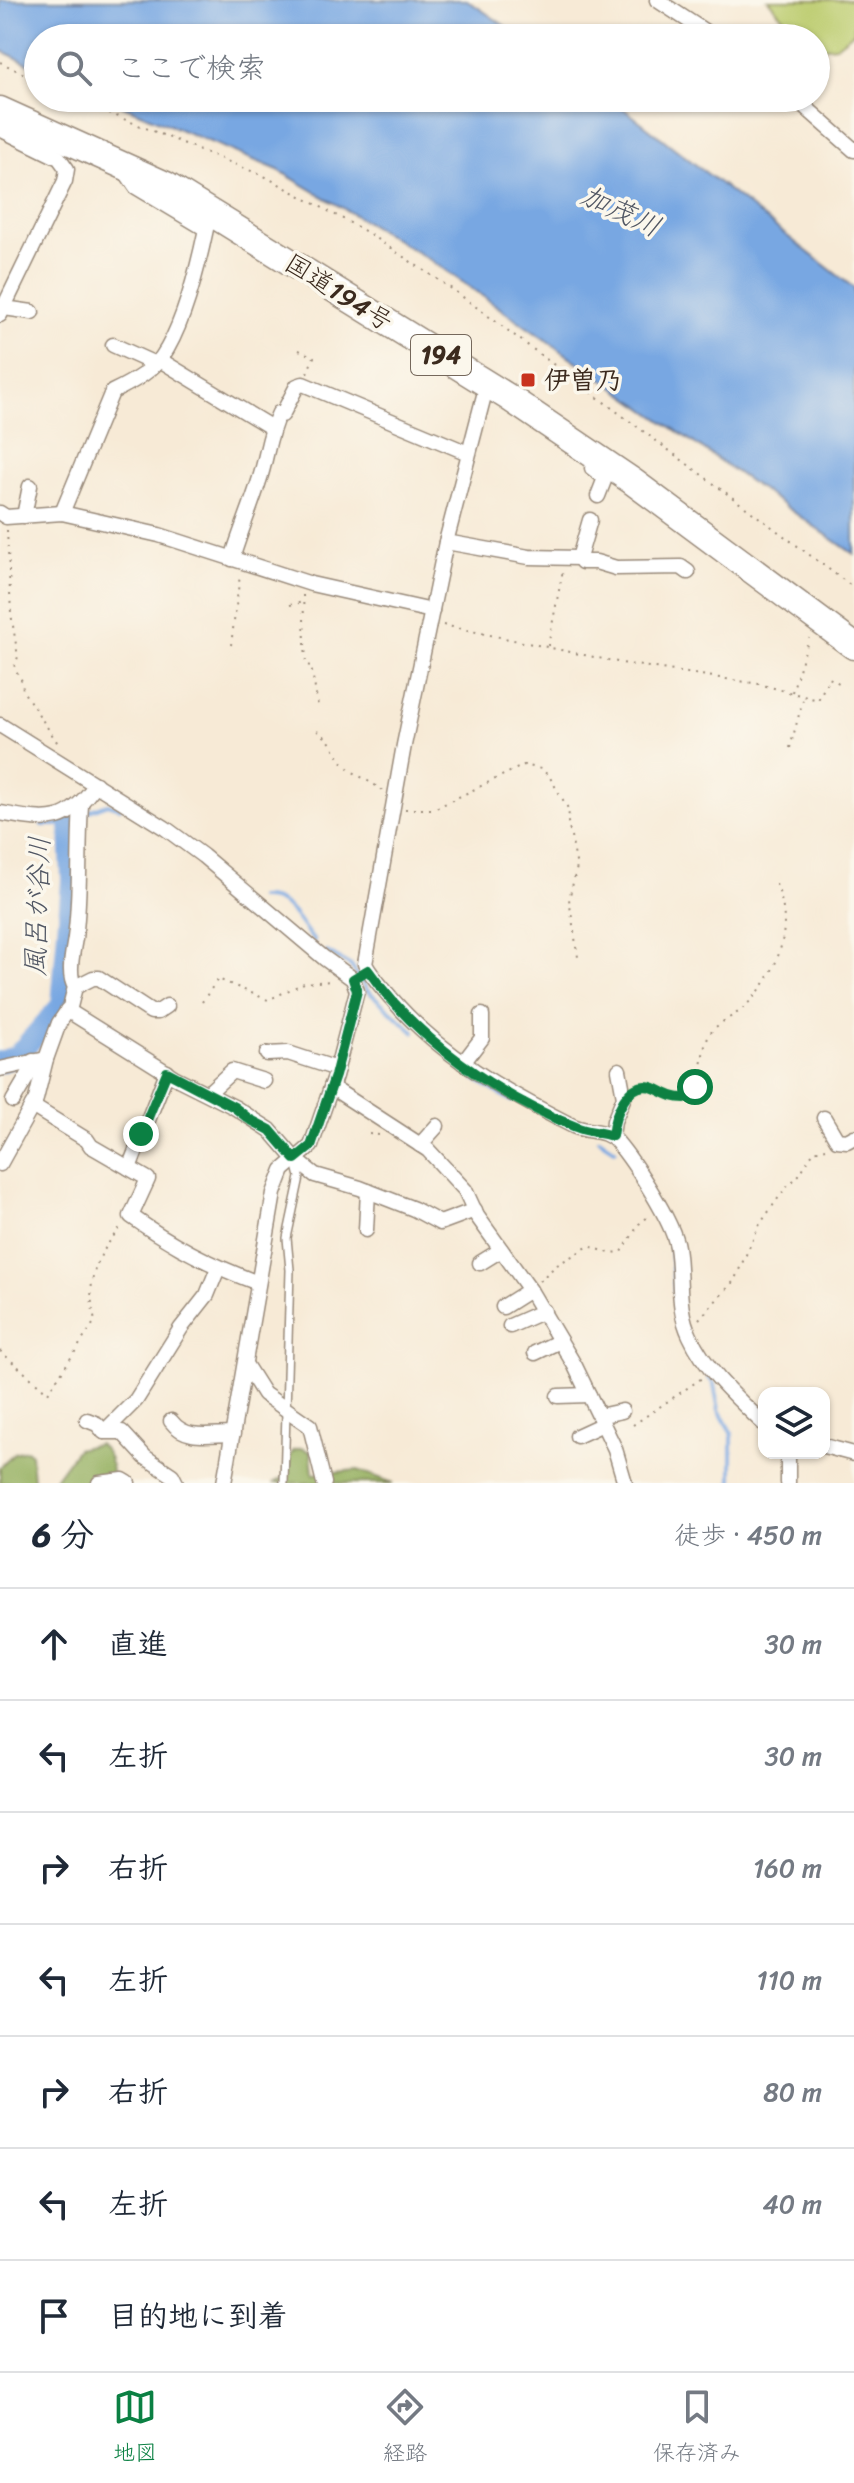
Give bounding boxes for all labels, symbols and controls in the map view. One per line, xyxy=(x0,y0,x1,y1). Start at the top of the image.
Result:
search box xyxy=(24,24,830,112)
text: ここで検索 xyxy=(116,41,266,95)
icon: search xyxy=(52,46,96,90)
water label: 加茂川 xyxy=(573,171,669,251)
street label: 国道194号 xyxy=(275,240,403,344)
road number: 194 xyxy=(411,335,471,375)
place label: 伊曽乃 xyxy=(544,357,622,403)
marker: 伊曽乃 xyxy=(519,371,537,389)
water label: 風呂が谷川 xyxy=(10,835,64,977)
route start xyxy=(677,1069,713,1105)
route end xyxy=(123,1116,159,1152)
map controls xyxy=(758,1387,830,1459)
button: layers xyxy=(758,1387,830,1459)
text: 6 分 xyxy=(32,1505,94,1565)
text: 徒歩 · 450 m xyxy=(674,1512,822,1558)
text: 直進 xyxy=(108,1617,168,1671)
text: 30 m xyxy=(765,1621,822,1667)
icon: ahead xyxy=(32,1622,76,1666)
text: 左折 xyxy=(108,1729,168,1783)
text: 30 m xyxy=(765,1733,822,1779)
icon: left xyxy=(32,1734,76,1778)
text: 右折 xyxy=(108,1841,168,1895)
text: 160 m xyxy=(753,1845,822,1891)
icon: right xyxy=(32,1846,76,1890)
text: 左折 xyxy=(108,1953,168,2007)
text: 110 m xyxy=(757,1957,822,2003)
icon: left xyxy=(32,1958,76,2002)
text: 右折 xyxy=(108,2065,168,2119)
text: 80 m xyxy=(763,2069,822,2115)
icon: right xyxy=(32,2070,76,2114)
text: 左折 xyxy=(108,2177,168,2231)
text: 40 m xyxy=(763,2181,822,2227)
icon: left xyxy=(32,2182,76,2226)
text: 目的地に到着 xyxy=(108,2289,288,2343)
icon: arrive xyxy=(32,2294,76,2338)
tab: 地図 xyxy=(113,2385,157,2472)
tab: 経路 xyxy=(383,2385,427,2472)
tab: 保存済み xyxy=(653,2385,741,2472)

